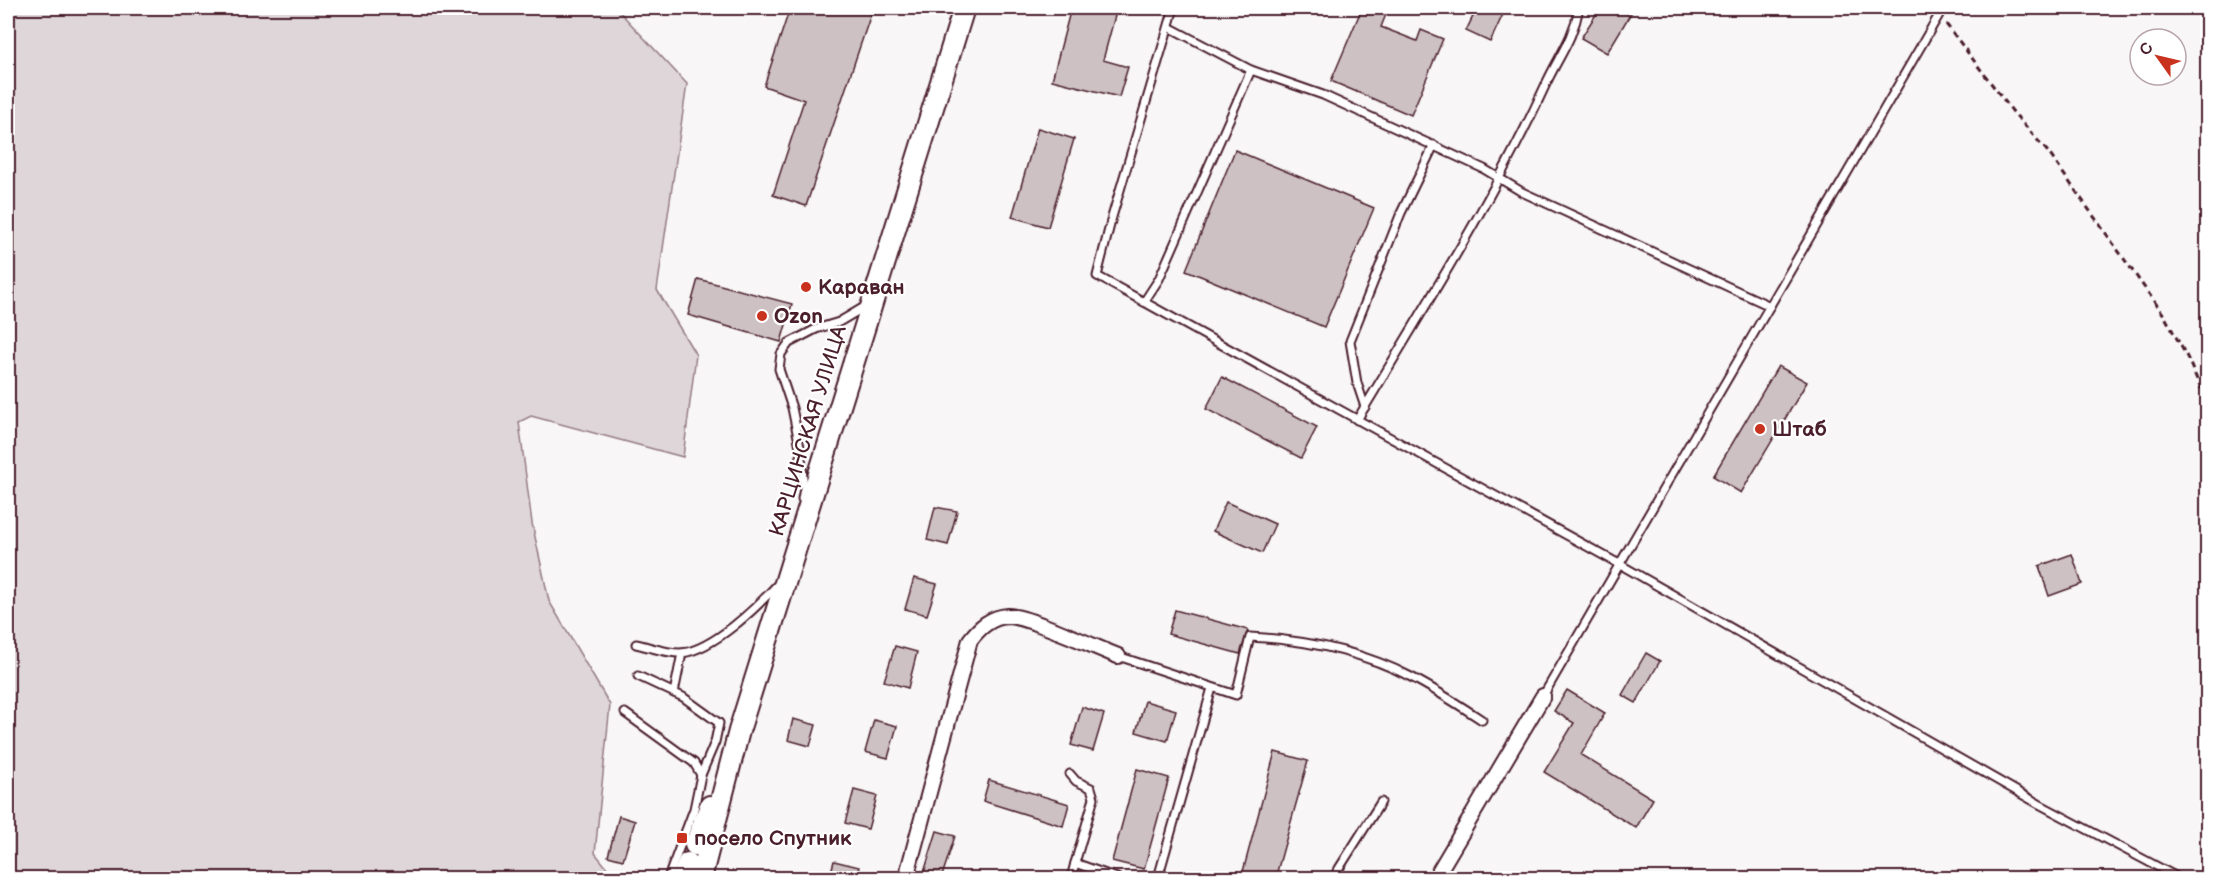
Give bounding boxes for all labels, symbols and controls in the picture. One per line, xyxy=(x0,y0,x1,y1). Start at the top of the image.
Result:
north arrow xyxy=(2128,27,2188,87)
text: С xyxy=(2136,40,2158,59)
place label: Караван xyxy=(818,275,905,300)
marker: Караван xyxy=(799,280,813,294)
place label: Ozon xyxy=(774,304,823,329)
marker: Ozon xyxy=(755,309,769,323)
street label: КАРЦИНСКАЯ УЛИЦА xyxy=(764,322,852,539)
place label: Штаб xyxy=(1772,417,1827,442)
marker: Штаб xyxy=(1753,422,1767,436)
place label: посело Спутник xyxy=(694,826,852,851)
marker: посело Спутник xyxy=(675,831,689,845)

